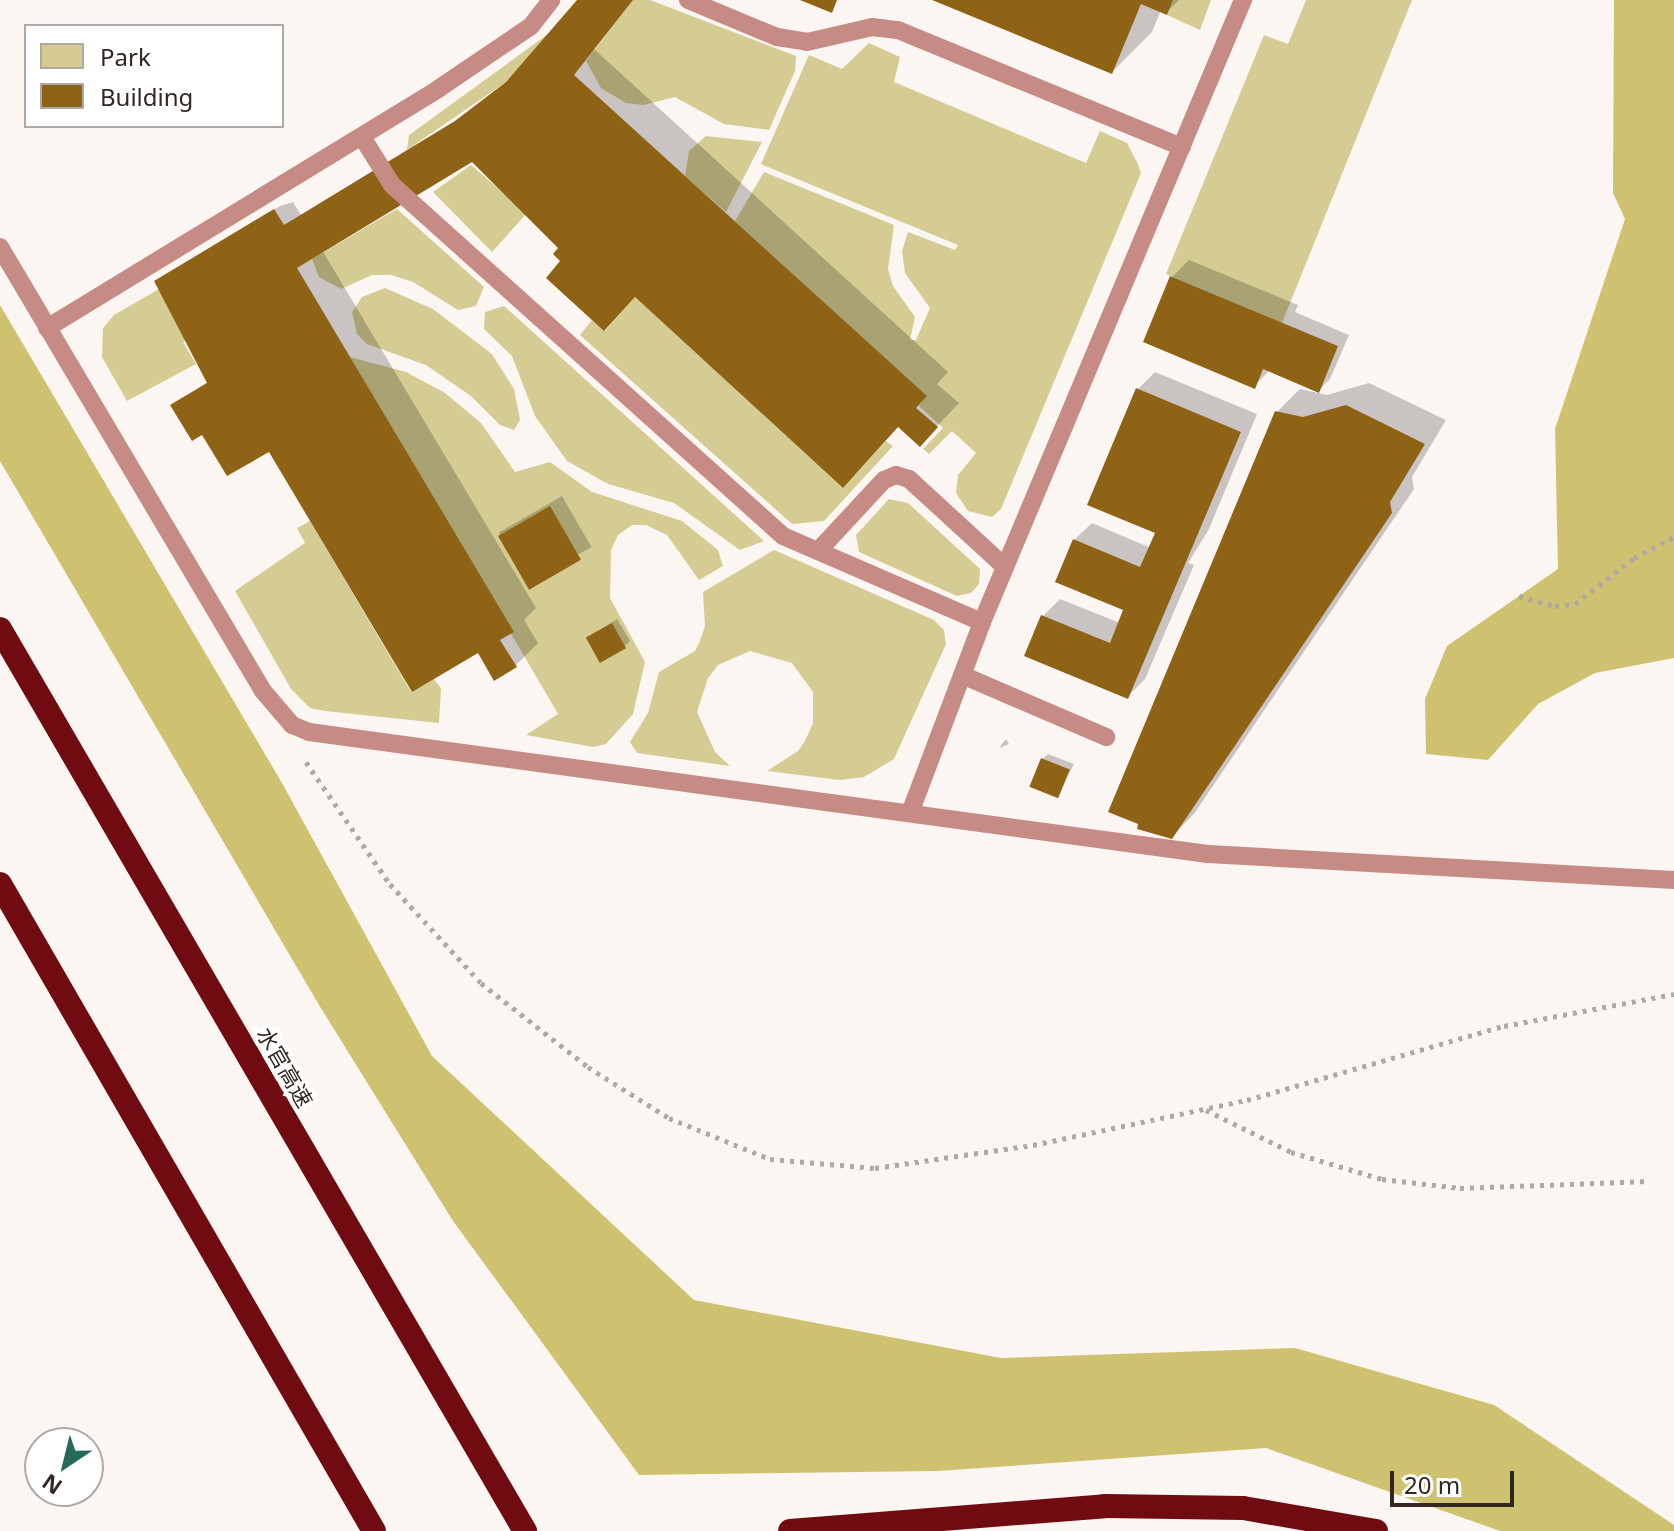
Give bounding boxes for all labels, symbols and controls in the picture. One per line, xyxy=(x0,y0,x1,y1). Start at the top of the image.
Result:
legend xyxy=(24,24,284,128)
text: Park xyxy=(100,40,151,73)
text: Building xyxy=(100,80,193,113)
street label: 水官高速 xyxy=(252,1022,318,1112)
north arrow xyxy=(24,1427,104,1507)
scale bar xyxy=(1394,1455,1518,1505)
text: N xyxy=(35,1468,67,1502)
text: 20 m xyxy=(1404,1468,1460,1501)

